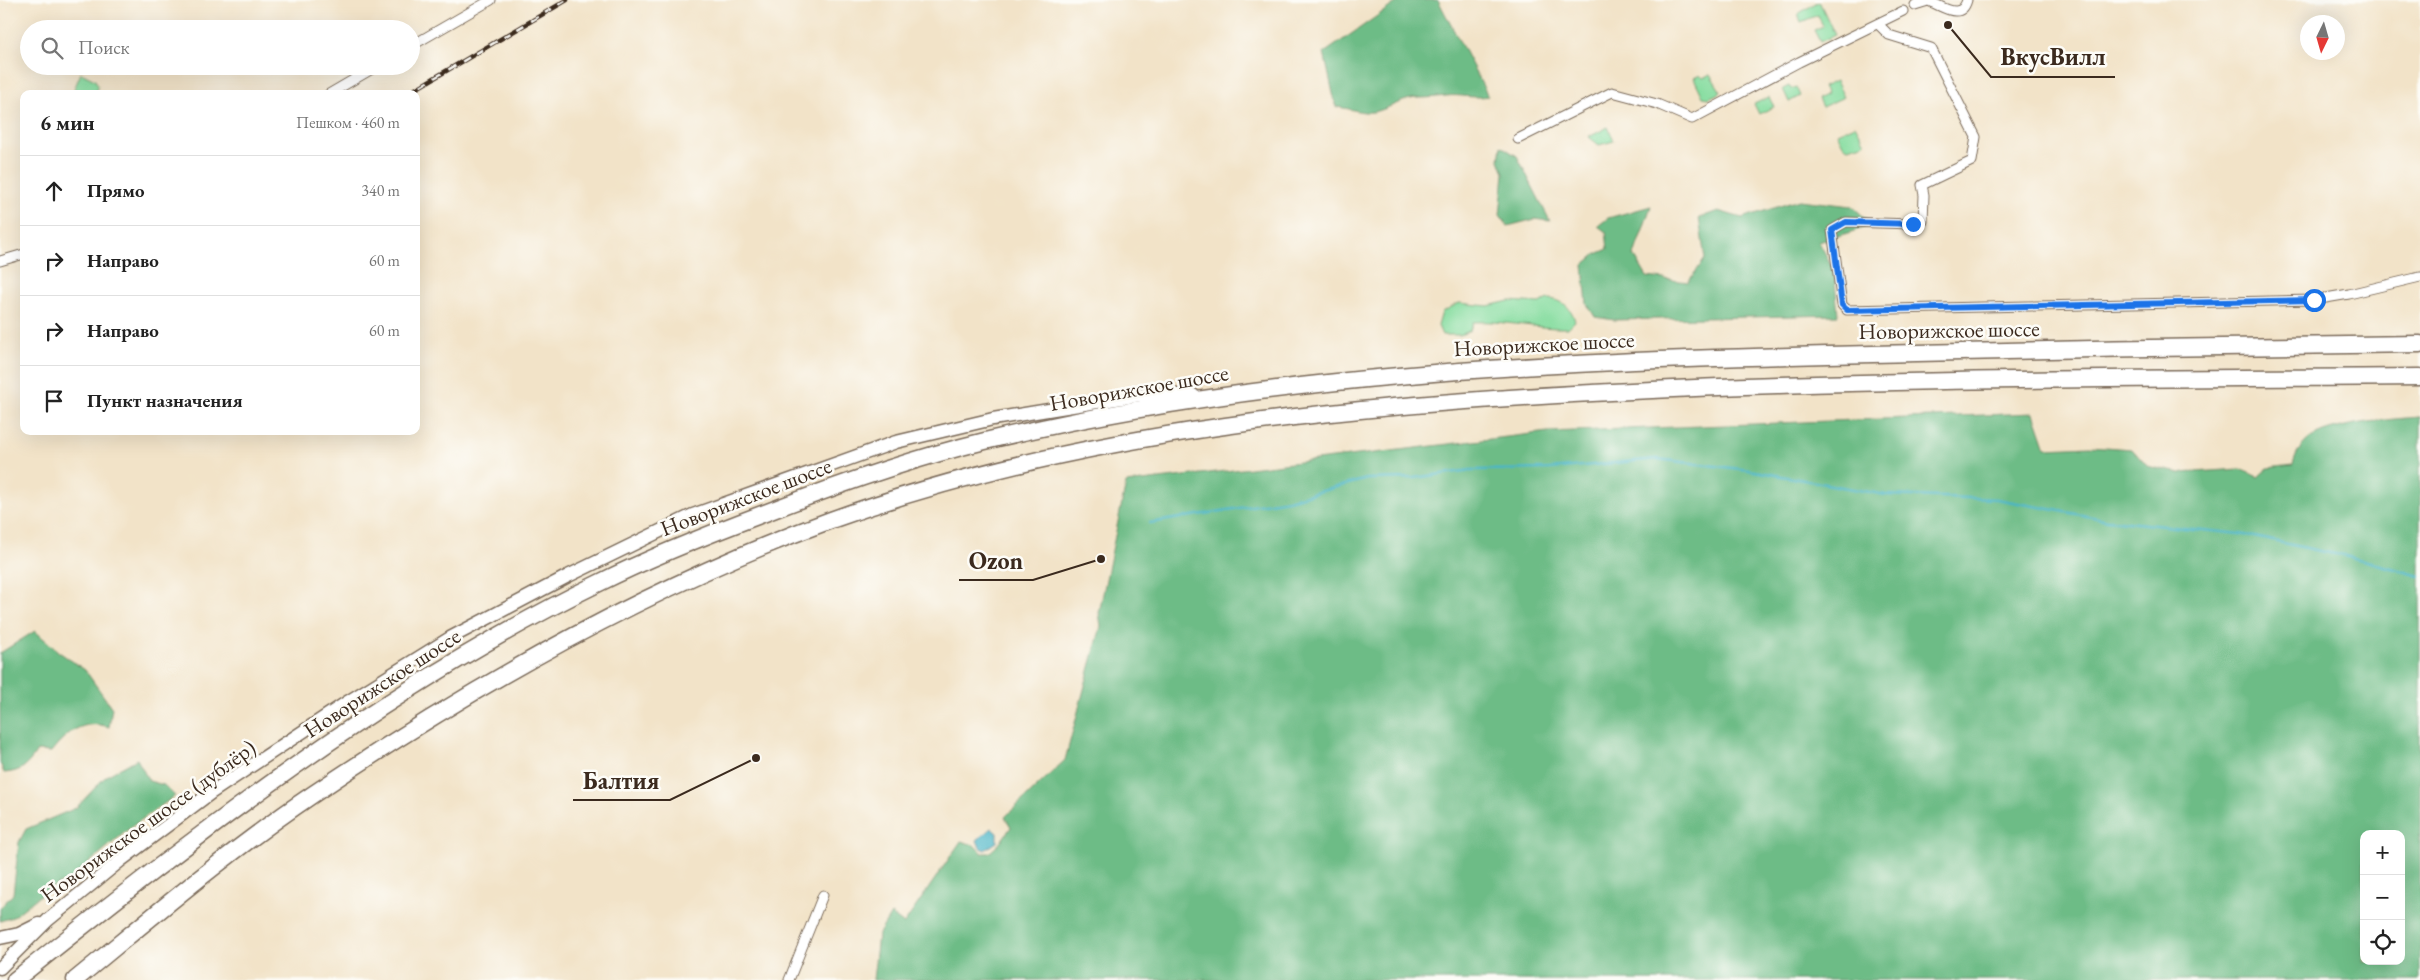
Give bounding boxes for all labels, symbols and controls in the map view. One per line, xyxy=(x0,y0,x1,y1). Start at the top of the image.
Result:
north arrow xyxy=(2300,15,2345,60)
search box xyxy=(20,20,420,75)
icon: search xyxy=(38,34,66,62)
text: Поиск xyxy=(78,35,130,60)
callout: ВкусВилл xyxy=(1991,38,2115,77)
text: ВкусВилл xyxy=(2001,41,2105,73)
text: 6 мин xyxy=(40,109,95,136)
text: Пешком · 460 m xyxy=(296,112,400,133)
icon: ahead xyxy=(40,177,68,205)
text: Прямо xyxy=(87,178,145,203)
text: 340 m xyxy=(361,180,400,201)
route end xyxy=(1902,213,1925,236)
icon: right xyxy=(40,247,68,275)
text: Направо xyxy=(87,248,159,273)
text: 60 m xyxy=(369,250,400,271)
route start xyxy=(2303,289,2326,312)
street label: Новорижское шоссе xyxy=(1858,314,2040,346)
icon: right xyxy=(40,317,68,345)
text: Направо xyxy=(87,318,159,343)
text: 60 m xyxy=(369,320,400,341)
street label: Новорижское шоссе xyxy=(1453,325,1636,363)
street label: Новорижское шоссе xyxy=(1047,358,1231,418)
icon: arrive xyxy=(40,387,68,415)
text: Пункт назначения xyxy=(87,388,243,413)
street label: Новорижское шоссе xyxy=(656,451,836,543)
callout: Ozon xyxy=(959,541,1033,580)
text: Ozon xyxy=(969,545,1024,576)
street label: Новорижское шоссе xyxy=(298,621,466,745)
street label: Новорижское шоссе (дублёр) xyxy=(34,733,262,909)
callout: Балтия xyxy=(573,761,670,800)
text: Балтия xyxy=(583,765,659,796)
map controls xyxy=(2360,830,2405,965)
button: + xyxy=(2360,830,2405,875)
button: − xyxy=(2360,875,2405,920)
button: locate xyxy=(2360,920,2405,965)

